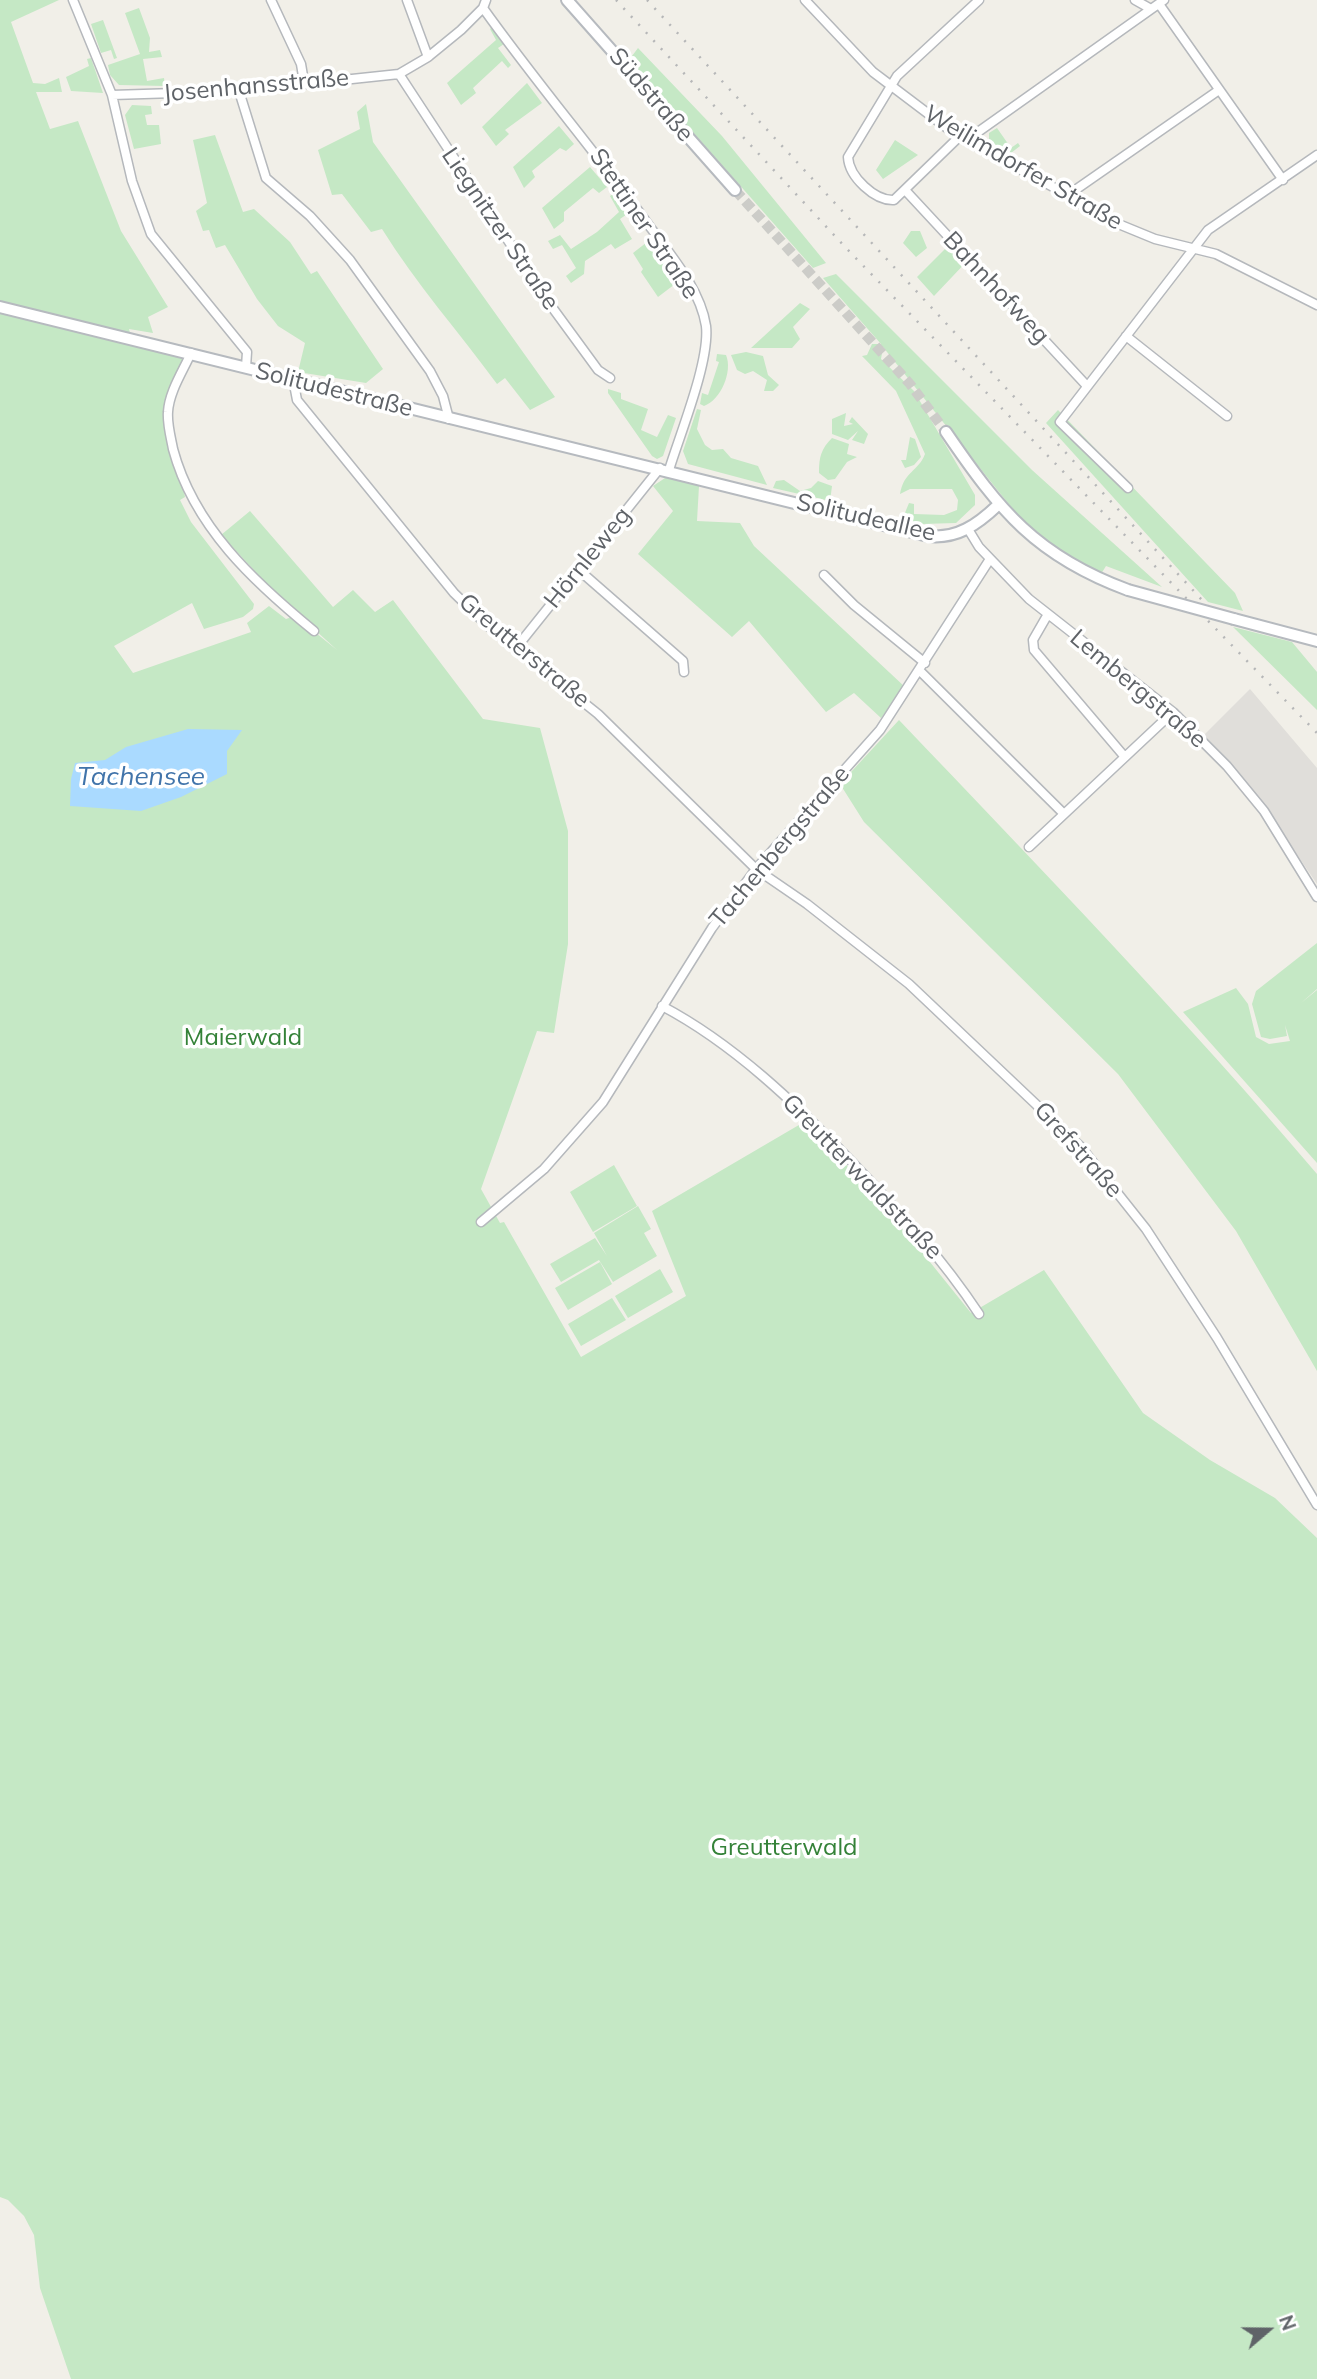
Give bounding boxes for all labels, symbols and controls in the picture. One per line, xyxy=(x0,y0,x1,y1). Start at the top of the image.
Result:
street label: Südstraße xyxy=(603,42,699,148)
street label: Josenhansstraße xyxy=(162,64,350,108)
street label: Weilimdorfer Straße xyxy=(919,99,1127,237)
street label: Liegnitzer Straße xyxy=(435,142,565,316)
street label: Stettiner Straße xyxy=(583,143,705,305)
street label: Bahnhofweg xyxy=(937,226,1055,350)
street label: Solitudestraße xyxy=(252,357,416,423)
street label: Solitudeallee xyxy=(794,488,938,548)
street label: Hörnleweg xyxy=(539,502,637,614)
street label: Greutterstraße xyxy=(453,588,595,714)
street label: Lembergstraße xyxy=(1064,624,1212,754)
street label: Tachenbergstraße xyxy=(704,760,856,934)
water label: Tachensee xyxy=(77,761,205,793)
park label: Maierwald xyxy=(184,1024,302,1052)
street label: Greutterwaldstraße xyxy=(776,1088,948,1266)
street label: Grefstraße xyxy=(1028,1096,1128,1204)
park label: Greutterwald xyxy=(711,1834,857,1862)
north arrow xyxy=(1233,2295,1303,2365)
text: N xyxy=(1274,2312,1301,2334)

